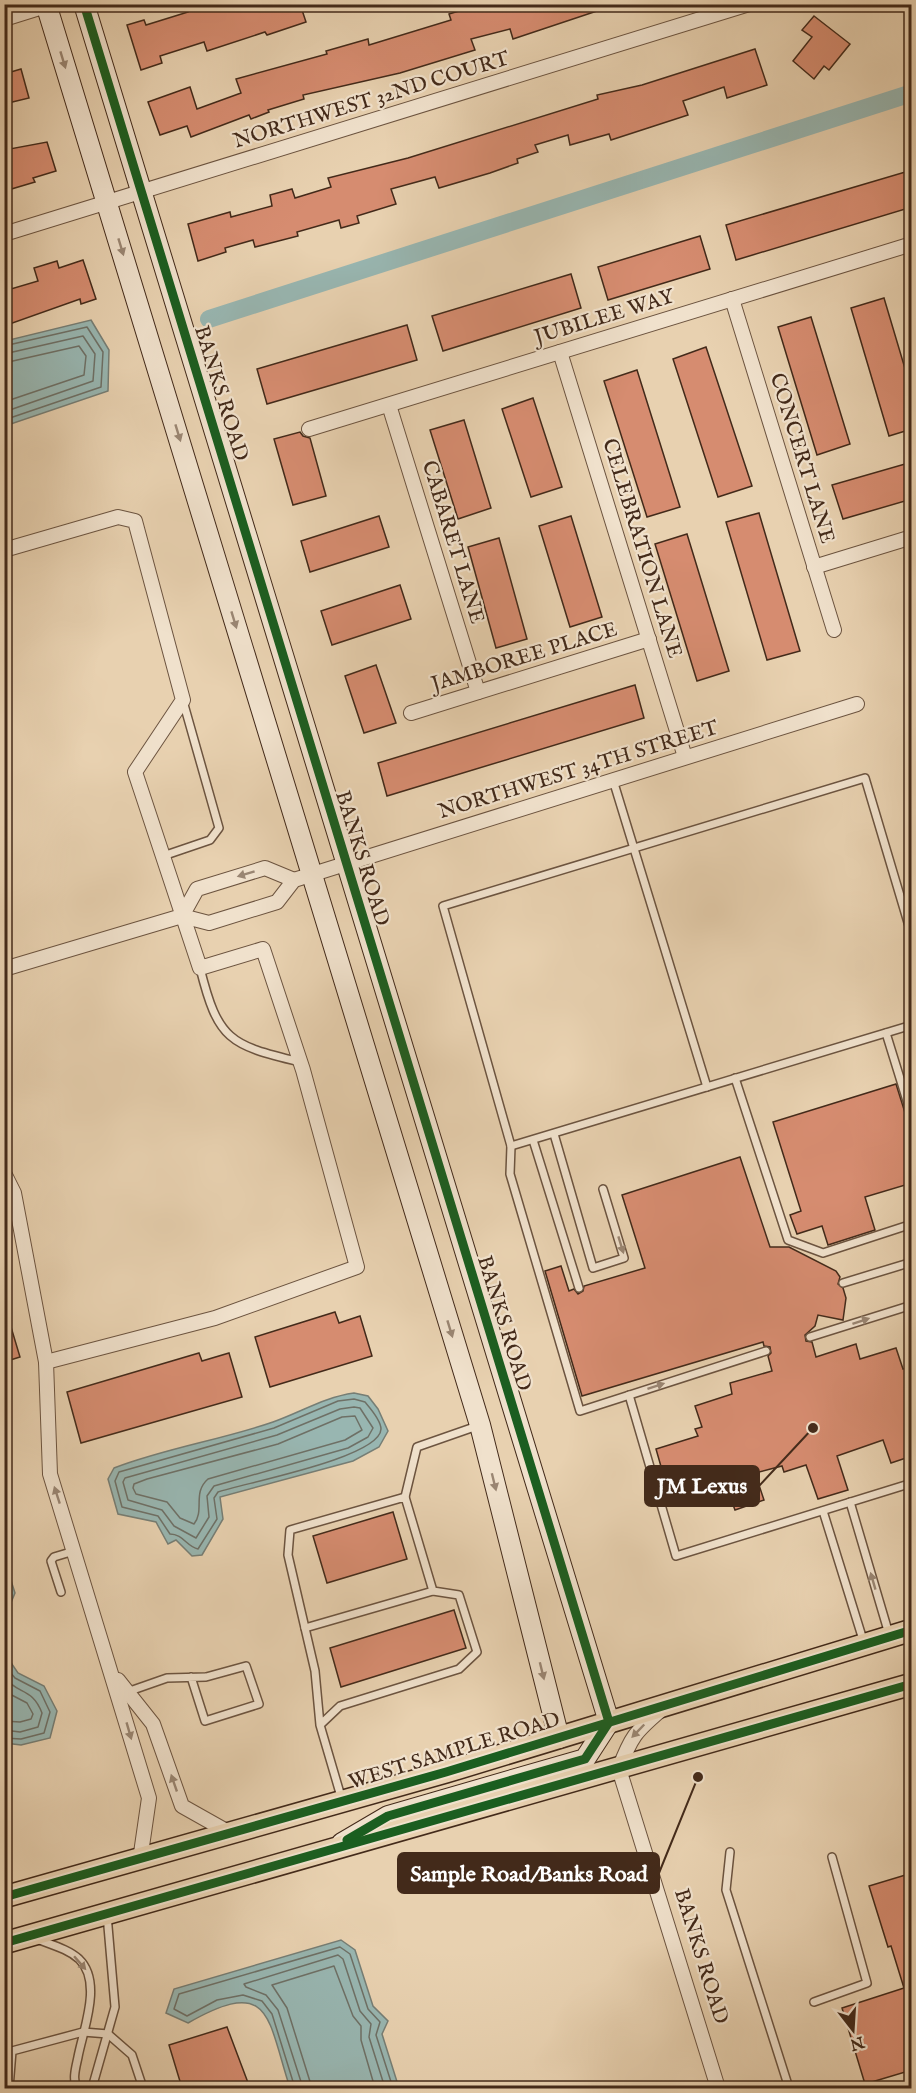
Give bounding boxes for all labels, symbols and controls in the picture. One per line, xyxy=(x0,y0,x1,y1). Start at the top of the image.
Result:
street label: NORTHWEST 32ND COURT xyxy=(230,45,513,155)
one-way arrow xyxy=(59,51,68,69)
one-way arrow xyxy=(117,238,126,256)
street label: JUBILEE WAY xyxy=(529,283,679,352)
street label: BANKS ROAD xyxy=(187,322,254,464)
street label: CONCERT LANE xyxy=(763,370,840,547)
one-way arrow xyxy=(173,424,183,442)
street label: CELEBRATION LANE xyxy=(595,435,688,661)
street label: CABARET LANE xyxy=(415,458,490,627)
one-way arrow xyxy=(230,611,239,629)
street label: JAMBOREE PLACE xyxy=(426,616,621,699)
street label: NORTHWEST 34TH STREET xyxy=(435,715,722,826)
street label: BANKS ROAD xyxy=(328,787,395,929)
one-way arrow xyxy=(237,870,255,879)
one-way arrow xyxy=(617,1236,626,1254)
street label: BANKS ROAD xyxy=(470,1252,537,1394)
one-way arrow xyxy=(852,1316,870,1325)
one-way arrow xyxy=(446,1320,456,1338)
one-way arrow xyxy=(647,1381,665,1390)
callout: JM Lexus xyxy=(645,1466,759,1506)
one-way arrow xyxy=(490,1473,500,1491)
text: JM Lexus xyxy=(654,1473,747,1501)
one-way arrow xyxy=(52,1486,61,1504)
one-way arrow xyxy=(868,1572,877,1590)
one-way arrow xyxy=(538,1662,548,1680)
street label: WEST SAMPLE ROAD xyxy=(345,1706,563,1796)
one-way arrow xyxy=(125,1722,134,1740)
one-way arrow xyxy=(631,1723,645,1738)
one-way arrow xyxy=(169,1774,179,1792)
callout: Sample Road/Banks Road xyxy=(398,1853,659,1893)
text: Sample Road/Banks Road xyxy=(410,1861,649,1889)
street label: BANKS ROAD xyxy=(667,1885,734,2027)
one-way arrow xyxy=(73,1955,86,1970)
north arrow xyxy=(823,2000,883,2060)
text: N xyxy=(847,2031,867,2054)

